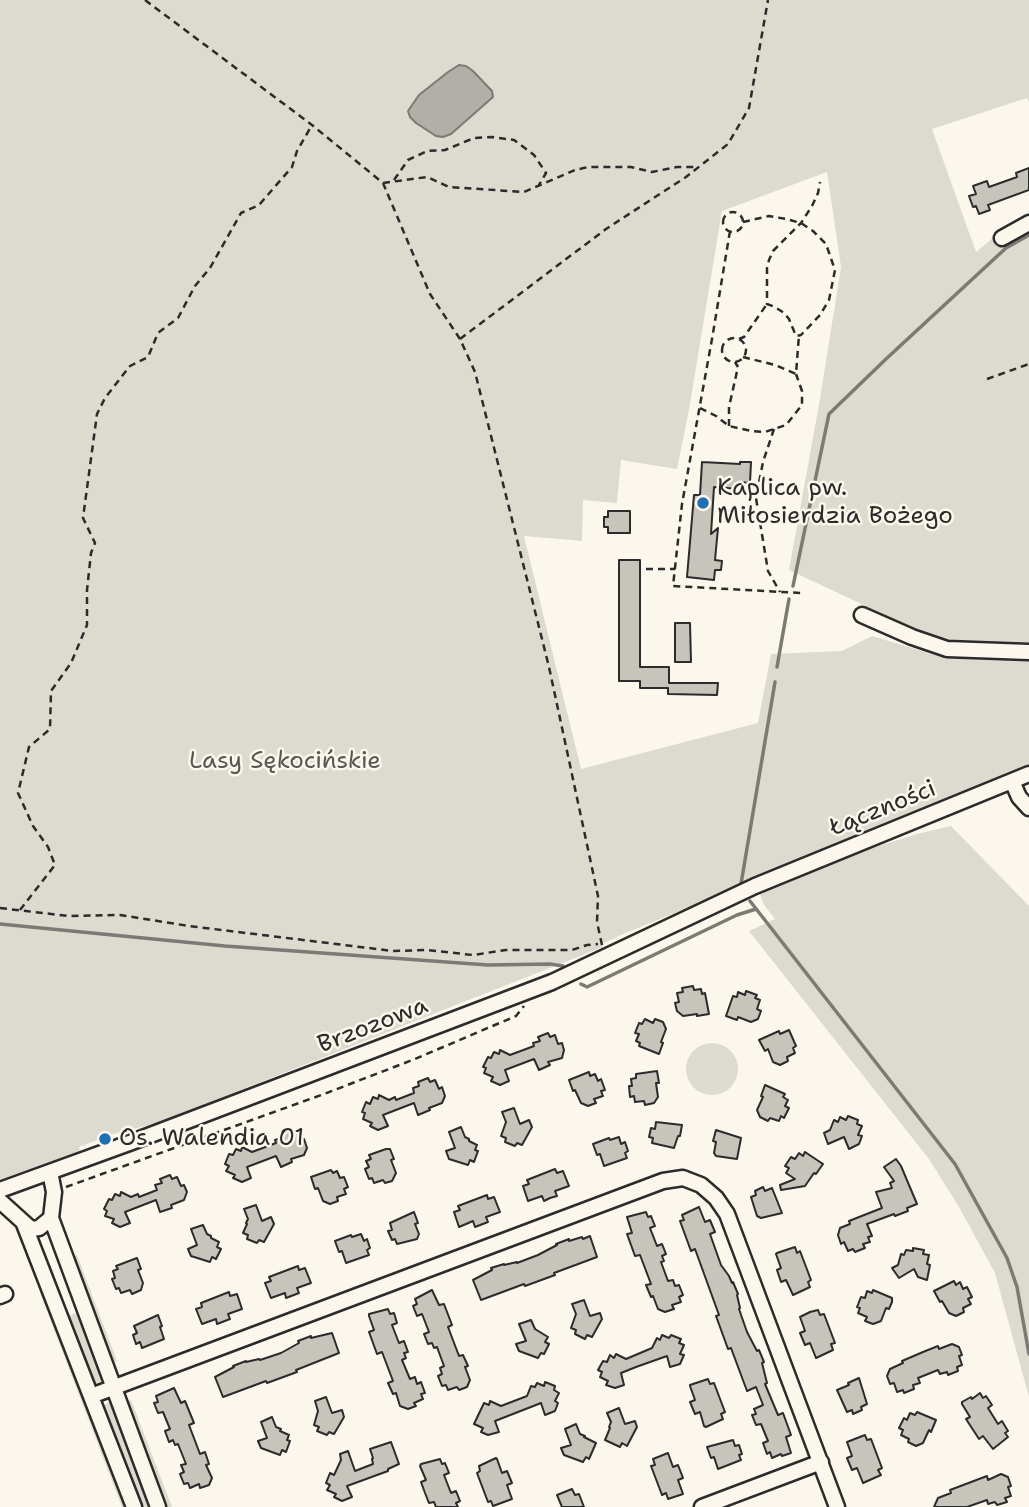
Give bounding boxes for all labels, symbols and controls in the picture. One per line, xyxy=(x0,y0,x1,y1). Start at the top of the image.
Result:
place label: Kaplica pw. Miłosierdzia Bożego xyxy=(717,475,953,531)
marker: Kaplica pw. Miłosierdzia Bożego xyxy=(695,495,711,511)
park label: Lasy Sękocińskie xyxy=(189,748,381,776)
street label: Łączności xyxy=(826,775,940,843)
street label: Brzozowa xyxy=(314,992,432,1060)
place label: Os. Walendia 01 xyxy=(119,1125,304,1153)
marker: Os. Walendia 01 xyxy=(97,1131,113,1147)

